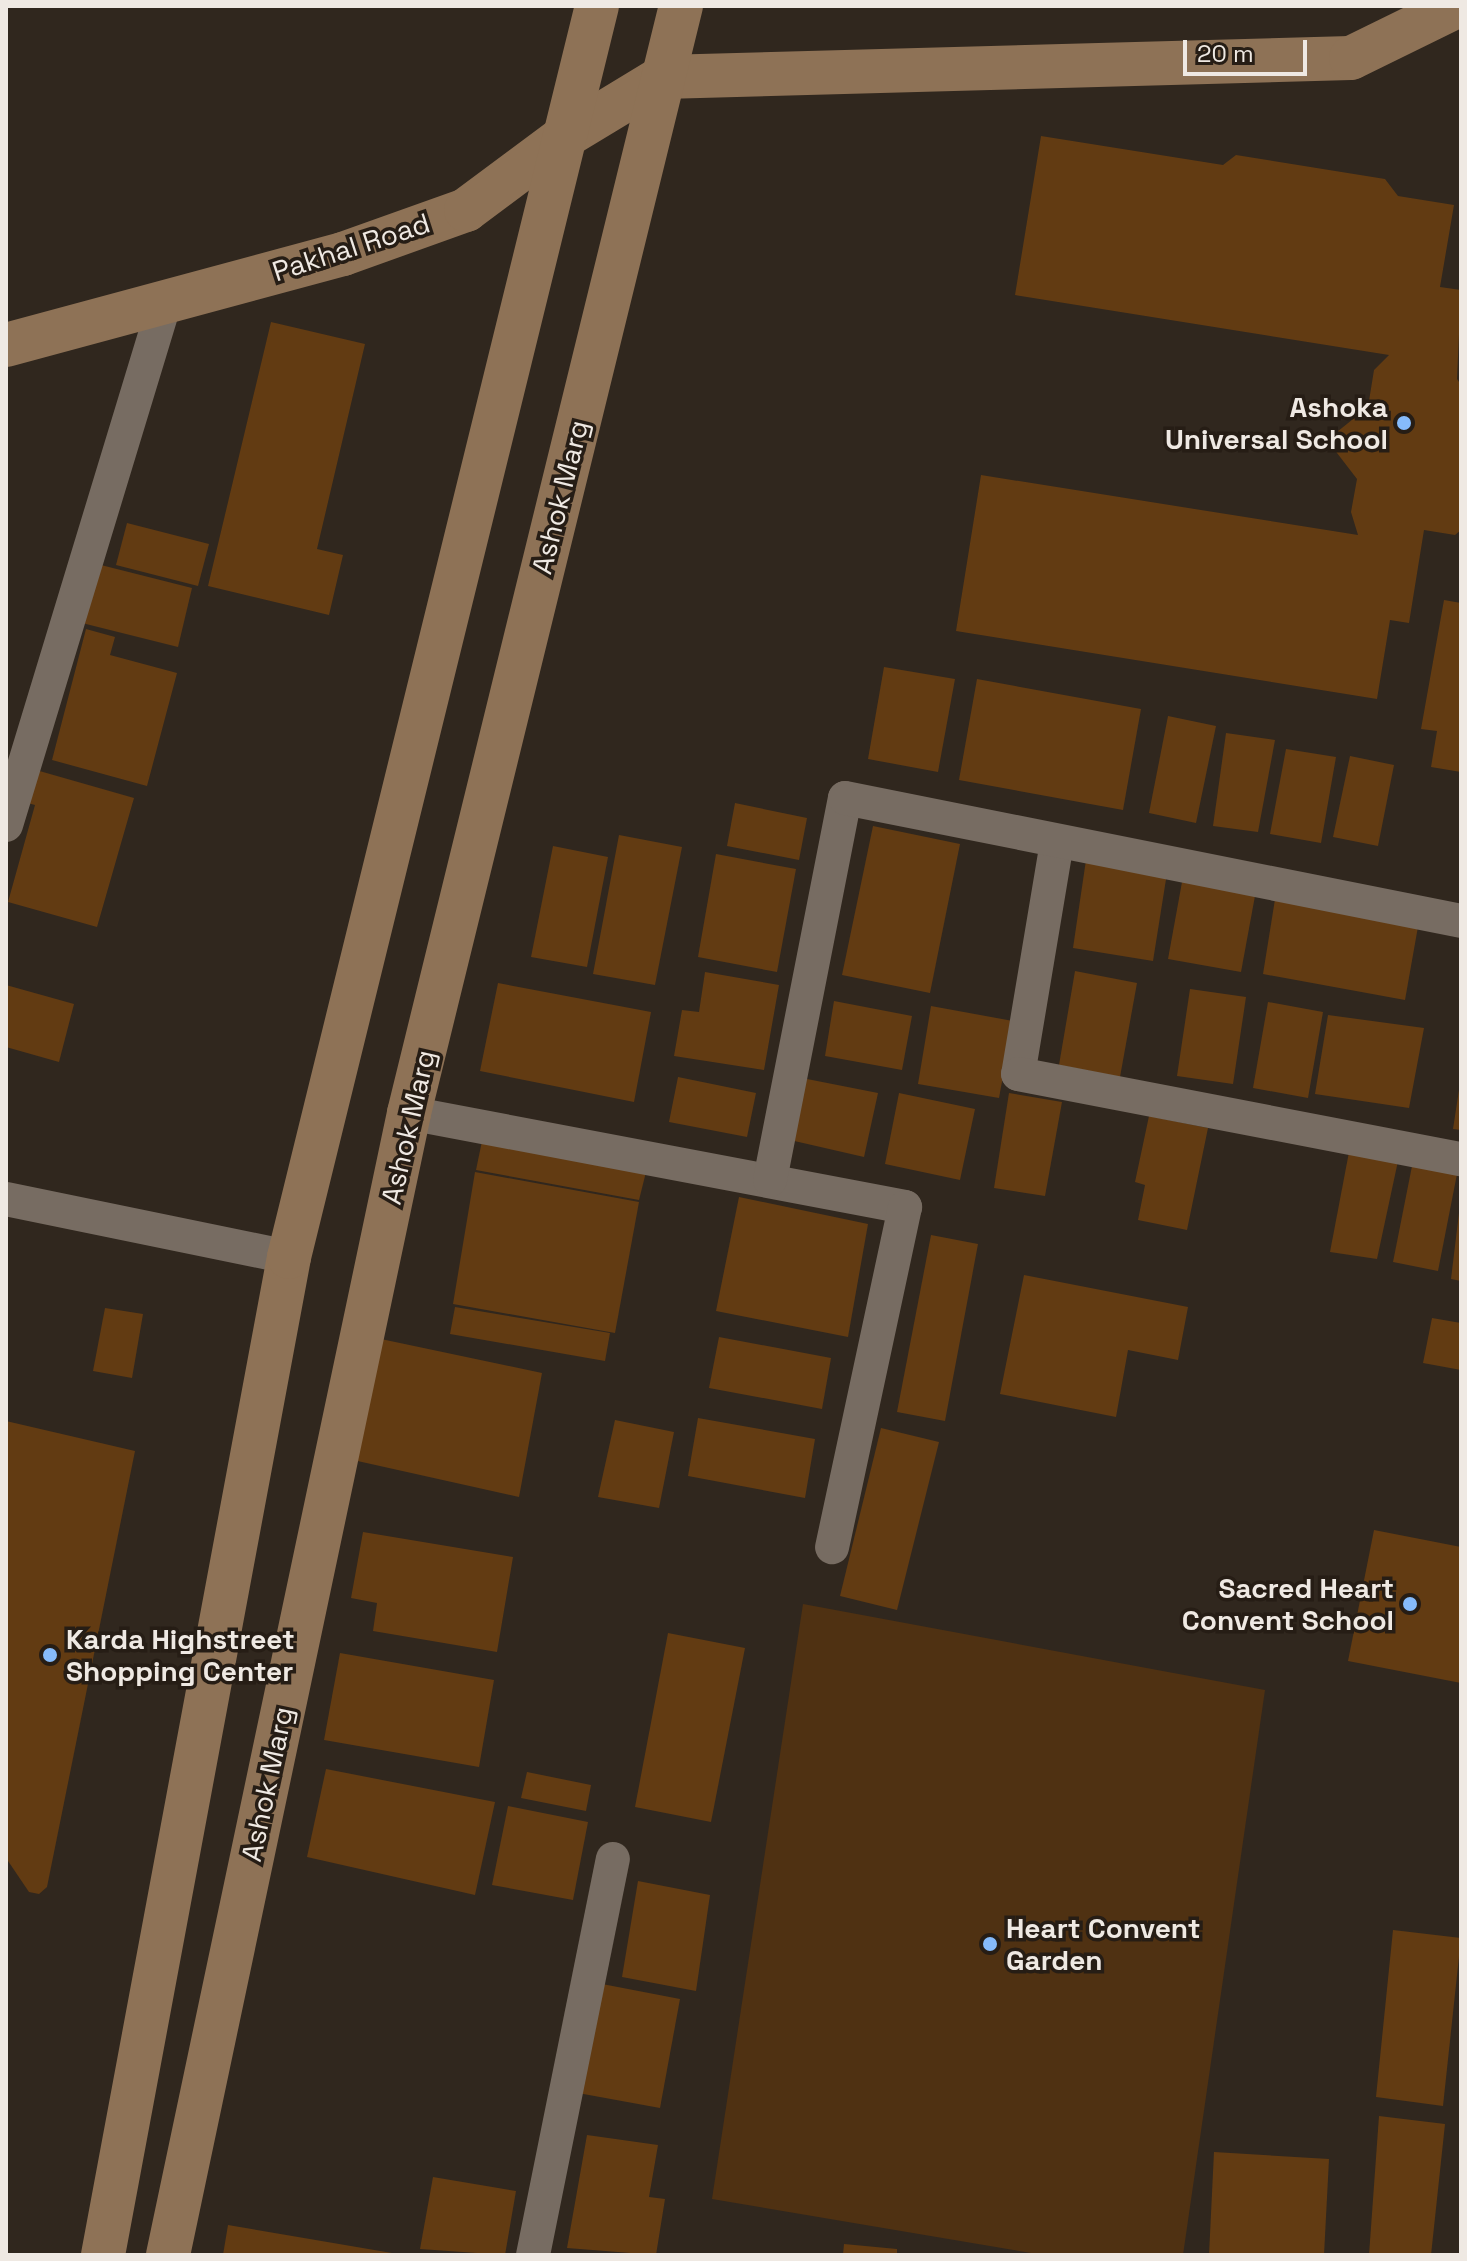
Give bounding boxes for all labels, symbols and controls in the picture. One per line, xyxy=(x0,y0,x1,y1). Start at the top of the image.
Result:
scale bar xyxy=(1187,24,1311,74)
text: 20 m xyxy=(1197,38,1254,69)
street label: Pakhal Road xyxy=(268,206,434,288)
place label: Ashoka Universal School xyxy=(1165,390,1388,456)
marker: Ashoka Universal School xyxy=(1395,414,1413,432)
street label: Ashok Marg xyxy=(525,417,595,577)
street label: Ashok Marg xyxy=(374,1047,442,1207)
place label: Sacred Heart Convent School xyxy=(1182,1571,1394,1637)
marker: Sacred Heart Convent School xyxy=(1401,1595,1419,1613)
place label: Karda Highstreet Shopping Center xyxy=(66,1622,295,1688)
marker: Karda Highstreet Shopping Center xyxy=(41,1646,59,1664)
street label: Ashok Marg xyxy=(234,1703,300,1865)
place label: Heart Convent Garden xyxy=(1006,1911,1200,1977)
marker: Heart Convent Garden xyxy=(981,1935,999,1953)

